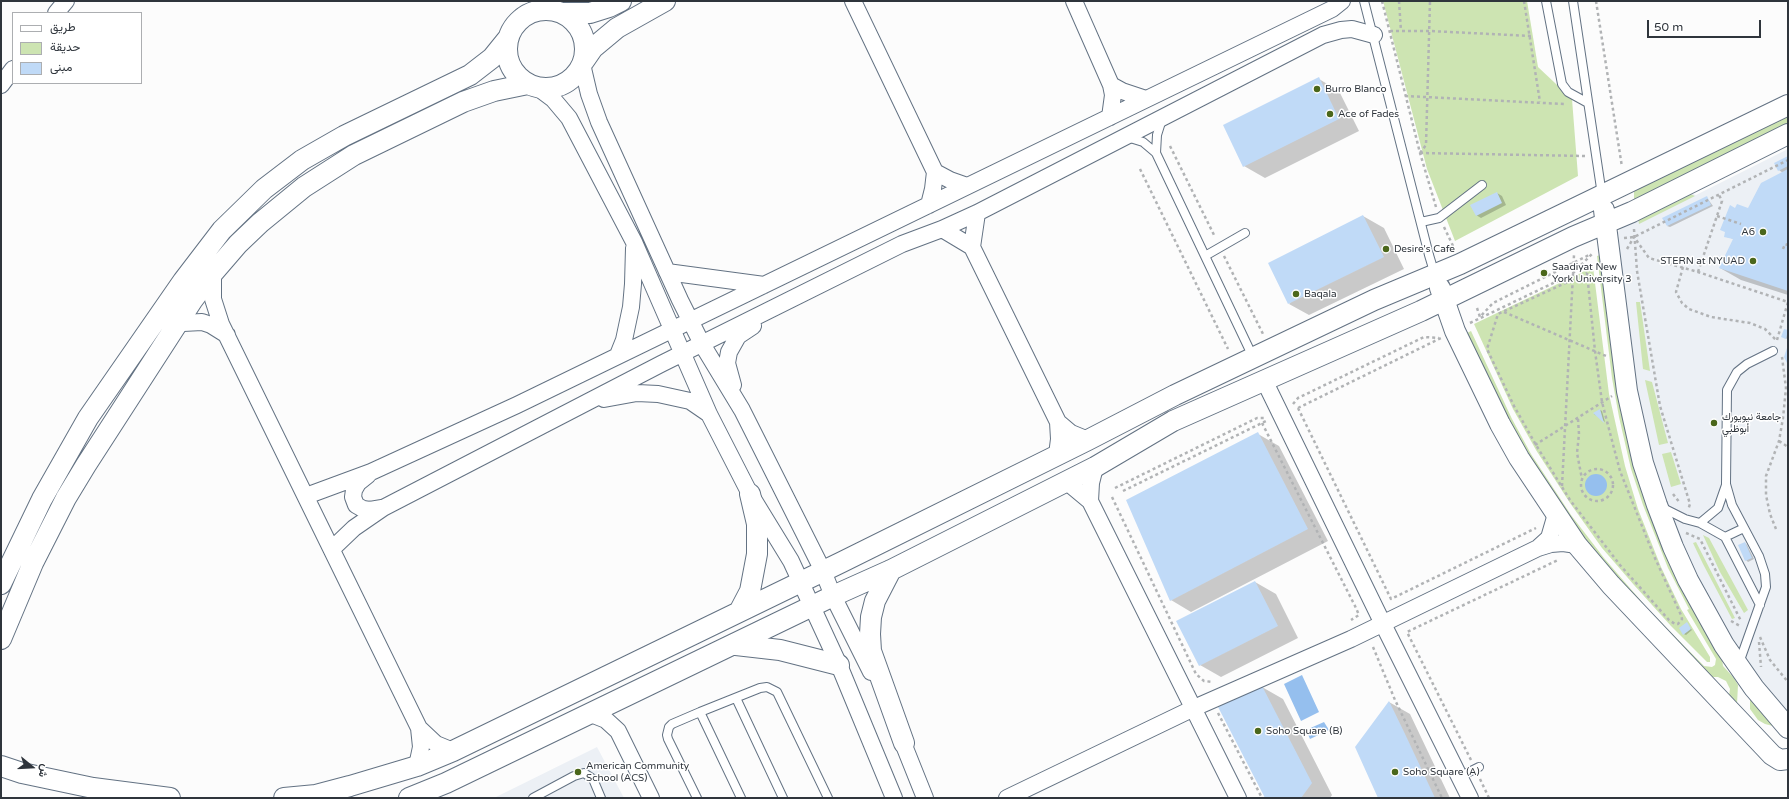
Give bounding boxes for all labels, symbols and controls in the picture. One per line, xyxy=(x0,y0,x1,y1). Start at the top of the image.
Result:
legend xyxy=(12,12,142,84)
scale bar xyxy=(1649,12,1763,38)
text: طريق xyxy=(50,20,75,34)
text: 50 m xyxy=(1654,20,1683,34)
text: حديقة xyxy=(50,40,80,54)
text: مبنى xyxy=(50,60,72,74)
place label: Burro Blanco xyxy=(1325,83,1387,95)
marker: Burro Blanco xyxy=(1312,84,1322,94)
place label: Ace of Fades xyxy=(1338,108,1399,120)
marker: Ace of Fades xyxy=(1325,109,1335,119)
place label: A6 xyxy=(1741,226,1755,238)
marker: A6 xyxy=(1758,227,1768,237)
place label: Desire's Cafe xyxy=(1394,243,1455,255)
marker: Desire's Cafe xyxy=(1381,244,1391,254)
place label: STERN at NYUAD xyxy=(1660,255,1745,267)
marker: STERN at NYUAD xyxy=(1748,256,1758,266)
place label: Saadiyat New York University 3 xyxy=(1552,261,1632,284)
marker: Saadiyat New York University 3 xyxy=(1539,268,1549,278)
place label: Baqala xyxy=(1304,288,1337,300)
marker: Baqala xyxy=(1291,289,1301,299)
place label: جامعة نيويورك أبوظبي xyxy=(1722,411,1781,434)
marker: جامعة نيويورك أبوظبي xyxy=(1709,418,1719,428)
place label: Soho Square (B) xyxy=(1266,725,1342,737)
marker: Soho Square (B) xyxy=(1253,726,1263,736)
north arrow xyxy=(12,747,52,787)
place label: American Community School (ACS) xyxy=(586,760,689,784)
text: ش xyxy=(36,763,52,779)
place label: Soho Square (A) xyxy=(1403,766,1480,778)
marker: American Community School (ACS) xyxy=(573,767,583,777)
marker: Soho Square (A) xyxy=(1390,767,1400,777)

